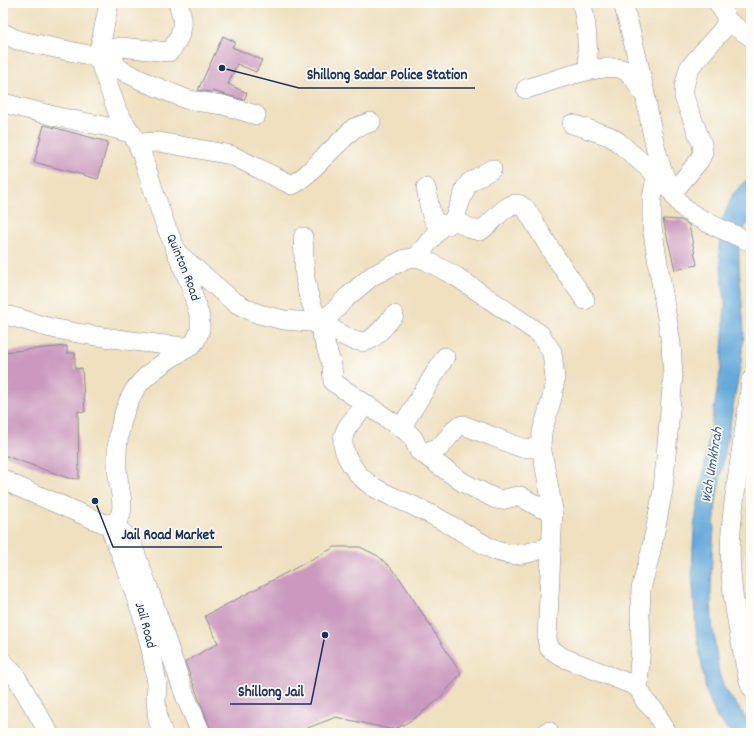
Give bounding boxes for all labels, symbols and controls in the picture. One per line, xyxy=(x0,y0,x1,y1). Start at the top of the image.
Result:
callout: Shillong Sadar Police Station xyxy=(299,61,475,88)
text: Shillong Sadar Police Station xyxy=(307,65,467,87)
street label: Quinton Road xyxy=(160,231,204,303)
water label: Wah Umkhrah xyxy=(696,425,730,504)
callout: Jail Road Market xyxy=(113,520,222,547)
text: Jail Road Market xyxy=(121,525,215,547)
street label: Jail Road xyxy=(129,599,160,650)
callout: Shillong Jail xyxy=(230,677,311,704)
text: Shillong Jail xyxy=(238,682,304,704)

